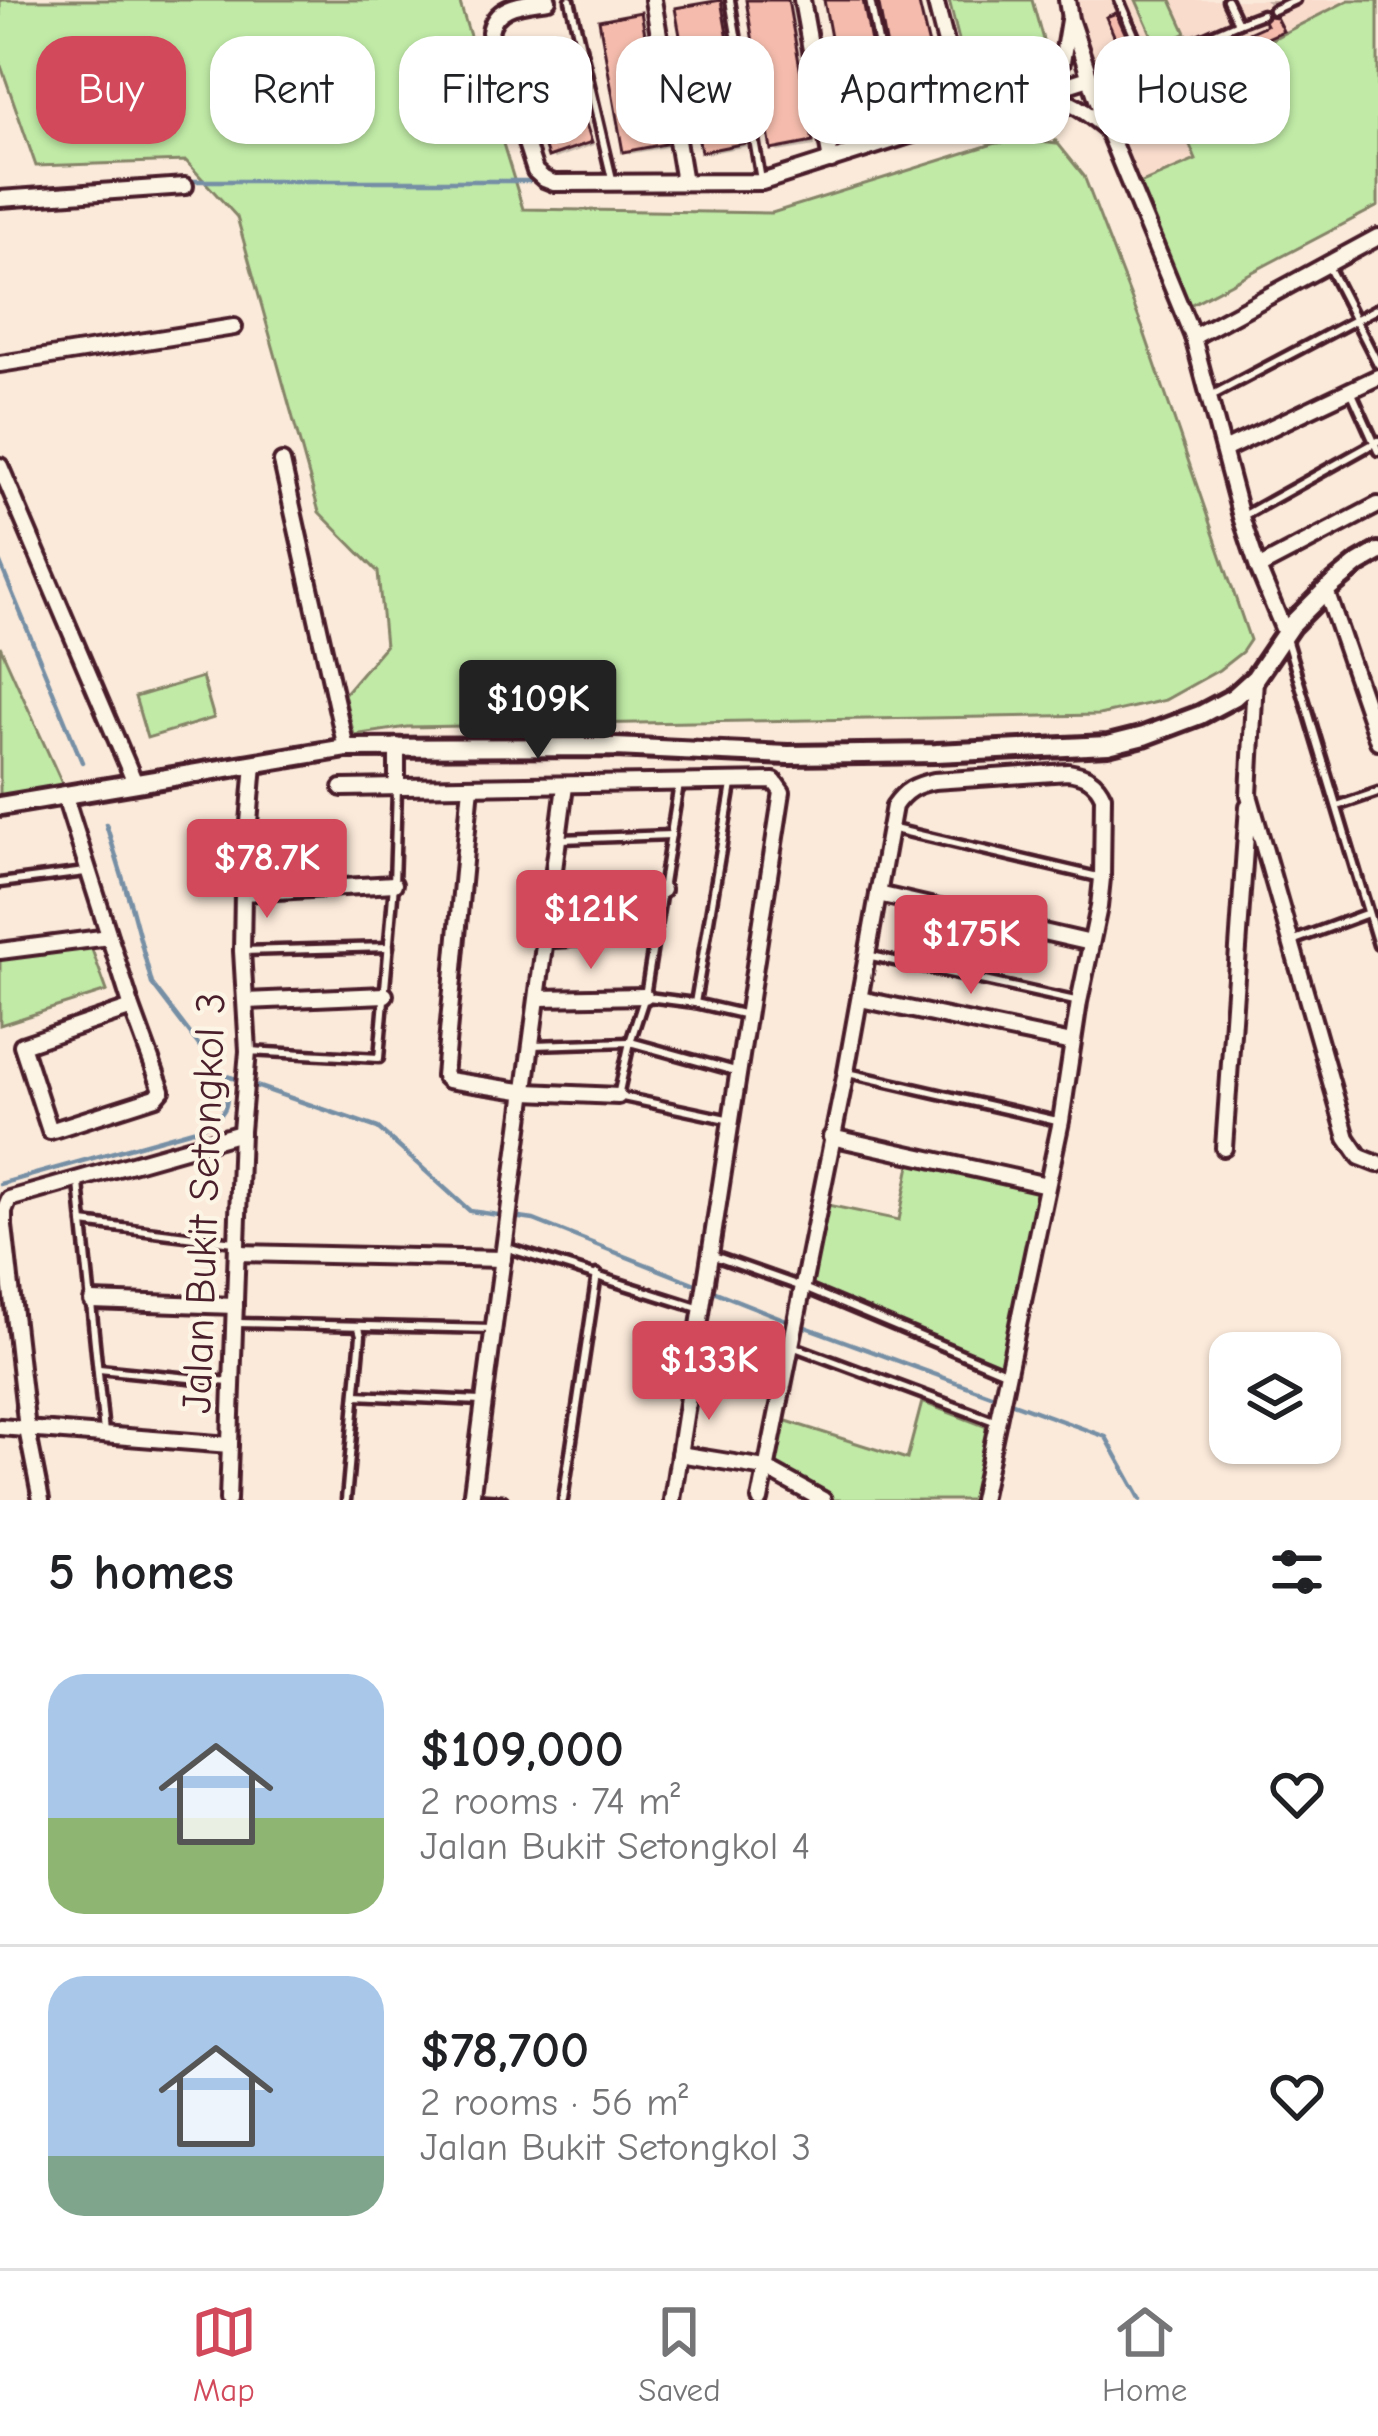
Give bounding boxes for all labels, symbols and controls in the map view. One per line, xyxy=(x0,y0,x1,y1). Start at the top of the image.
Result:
chip: Buy xyxy=(36,36,186,144)
chip: Rent xyxy=(210,36,375,144)
chip: Filters xyxy=(399,36,592,144)
chip: New xyxy=(616,36,774,144)
chip: Apartment xyxy=(798,36,1070,144)
chip: House xyxy=(1094,36,1290,144)
pin: $109K xyxy=(454,660,622,762)
text: $109K xyxy=(486,676,590,721)
pin: $78.7K xyxy=(169,819,365,921)
text: $78.7K xyxy=(214,835,320,880)
pin: $121K xyxy=(507,870,675,972)
text: $121K xyxy=(543,886,639,931)
pin: $175K xyxy=(887,895,1055,997)
text: $175K xyxy=(921,911,1021,956)
street label: Jalan Bukit Setongkol 3 xyxy=(172,992,236,1414)
pin: $133K xyxy=(625,1321,793,1423)
map controls xyxy=(1209,1332,1341,1464)
button: layers xyxy=(1209,1332,1341,1464)
text: $133K xyxy=(659,1337,759,1382)
icon: filters xyxy=(1264,1539,1330,1605)
text: 5 homes xyxy=(48,1543,234,1602)
text: $109,000 xyxy=(420,1720,624,1779)
icon: home xyxy=(144,1722,288,1866)
icon: heart xyxy=(1264,1761,1330,1827)
text: 2 rooms · 74 m² xyxy=(420,1779,680,1824)
text: Jalan Bukit Setongkol 4 xyxy=(420,1824,810,1869)
text: $78,700 xyxy=(420,2021,589,2080)
icon: home xyxy=(144,2024,288,2168)
icon: heart xyxy=(1264,2063,1330,2129)
text: 2 rooms · 56 m² xyxy=(420,2080,688,2125)
text: Jalan Bukit Setongkol 3 xyxy=(420,2125,811,2170)
tab: Map xyxy=(191,2299,257,2409)
tab: Saved xyxy=(638,2299,721,2409)
tab: Home xyxy=(1102,2299,1187,2409)

